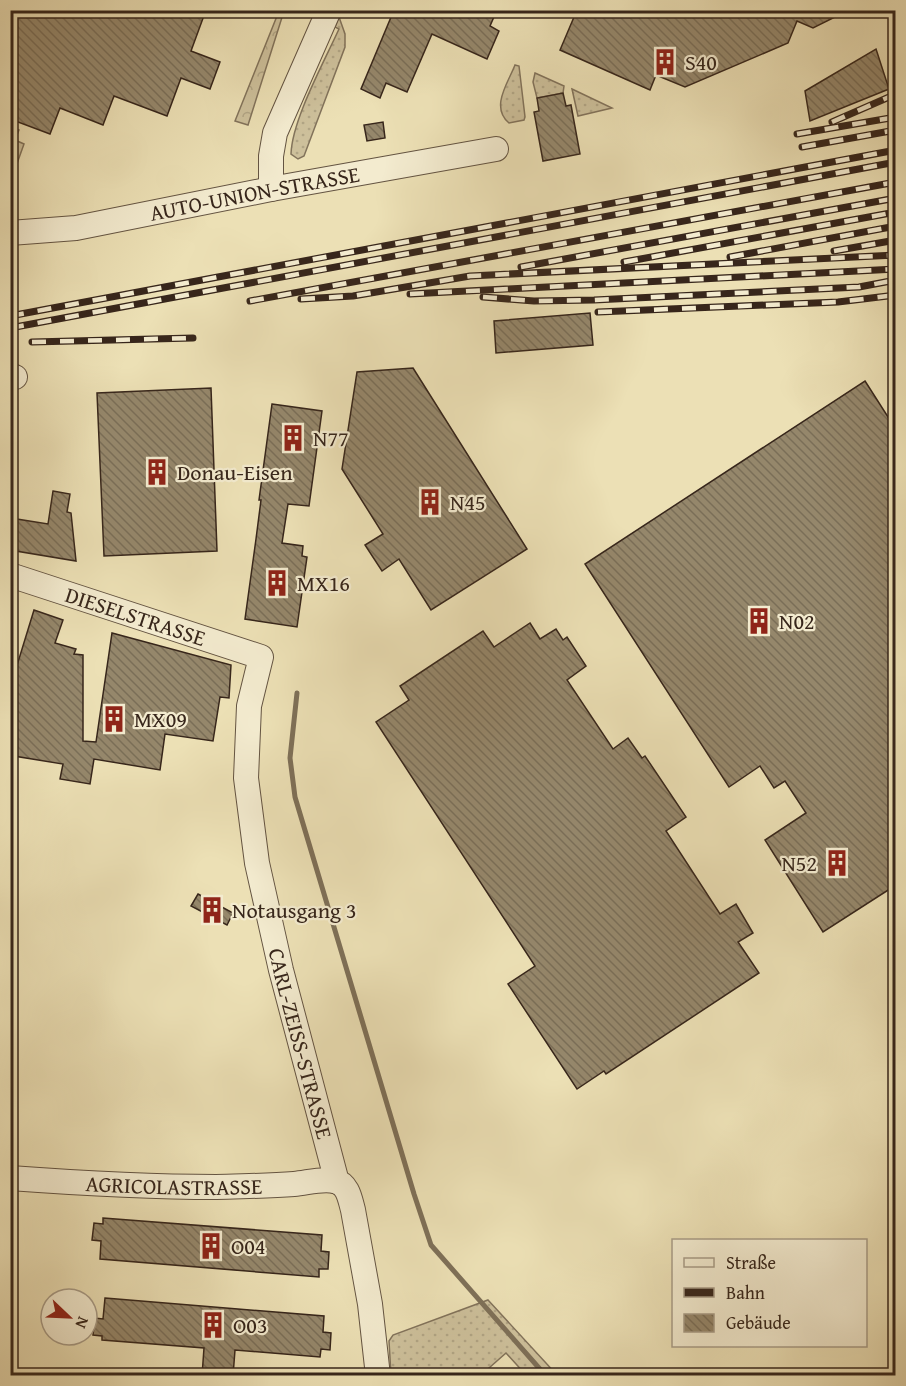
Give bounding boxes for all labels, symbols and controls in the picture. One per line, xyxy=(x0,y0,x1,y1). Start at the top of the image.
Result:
place label: S40 xyxy=(685,46,717,78)
building icon: S40 xyxy=(650,47,680,77)
street label: AUTO-UNION-STRASSE xyxy=(147,158,362,229)
place label: N77 xyxy=(313,422,349,454)
building icon: N77 xyxy=(278,423,308,453)
place label: Donau-Eisen xyxy=(177,456,293,488)
building icon: Donau-Eisen xyxy=(142,457,172,487)
place label: N45 xyxy=(450,486,486,518)
building icon: N45 xyxy=(415,487,445,517)
place label: MX16 xyxy=(297,567,350,599)
building icon: MX16 xyxy=(262,568,292,598)
street label: DIESELSTRASSE xyxy=(61,578,210,654)
place label: N02 xyxy=(779,605,815,637)
building icon: N02 xyxy=(744,606,774,636)
place label: MX09 xyxy=(134,703,187,735)
building icon: MX09 xyxy=(99,704,129,734)
place label: N52 xyxy=(781,847,817,879)
building icon: N52 xyxy=(822,848,852,878)
place label: Notausgang 3 xyxy=(232,894,357,926)
building icon: Notausgang 3 xyxy=(197,895,227,925)
street label: CARL-ZEISS-STRASSE xyxy=(261,945,341,1142)
street label: AGRICOLASTRASSE xyxy=(85,1167,263,1203)
place label: O04 xyxy=(231,1230,266,1262)
building icon: O04 xyxy=(196,1231,226,1261)
legend xyxy=(672,1239,867,1347)
text: Straße xyxy=(726,1249,776,1276)
text: Bahn xyxy=(726,1279,765,1306)
north arrow xyxy=(39,1287,99,1347)
place label: O03 xyxy=(233,1309,268,1341)
text: Gebäude xyxy=(726,1309,791,1336)
building icon: O03 xyxy=(198,1310,228,1340)
text: N xyxy=(70,1313,96,1333)

